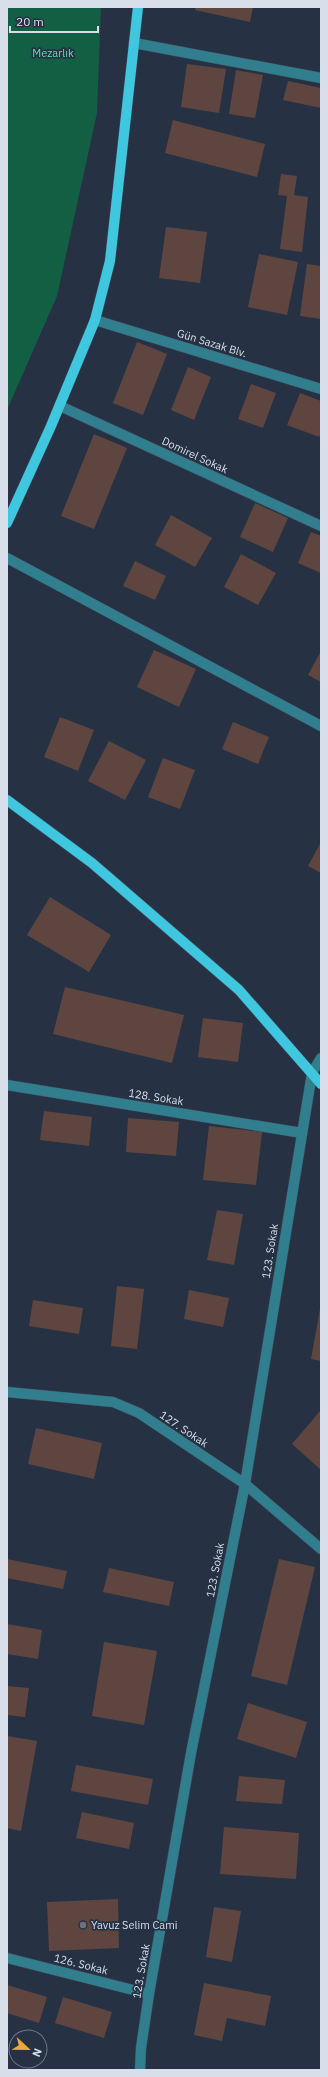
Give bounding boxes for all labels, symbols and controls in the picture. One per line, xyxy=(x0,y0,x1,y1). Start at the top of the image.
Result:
scale bar xyxy=(10,8,98,34)
text: 20 m xyxy=(16,14,44,29)
park label: Mezarlık xyxy=(32,46,74,60)
street label: Gün Sazak Blv. xyxy=(175,326,249,360)
street label: Domirel Sokak xyxy=(160,434,231,477)
street label: 128. Sokak xyxy=(128,1086,185,1108)
street label: 123. Sokak xyxy=(259,1222,281,1279)
street label: 127. Sokak xyxy=(157,1408,211,1450)
street label: 123. Sokak xyxy=(203,1541,227,1599)
place label: Yavuz Selim Cami xyxy=(91,1918,178,1932)
marker: Yavuz Selim Cami xyxy=(78,1920,88,1930)
street label: 123. Sokak xyxy=(129,1942,153,1999)
street label: 126. Sokak xyxy=(52,1951,110,1978)
north arrow xyxy=(8,2029,48,2069)
text: N xyxy=(29,2046,45,2059)

